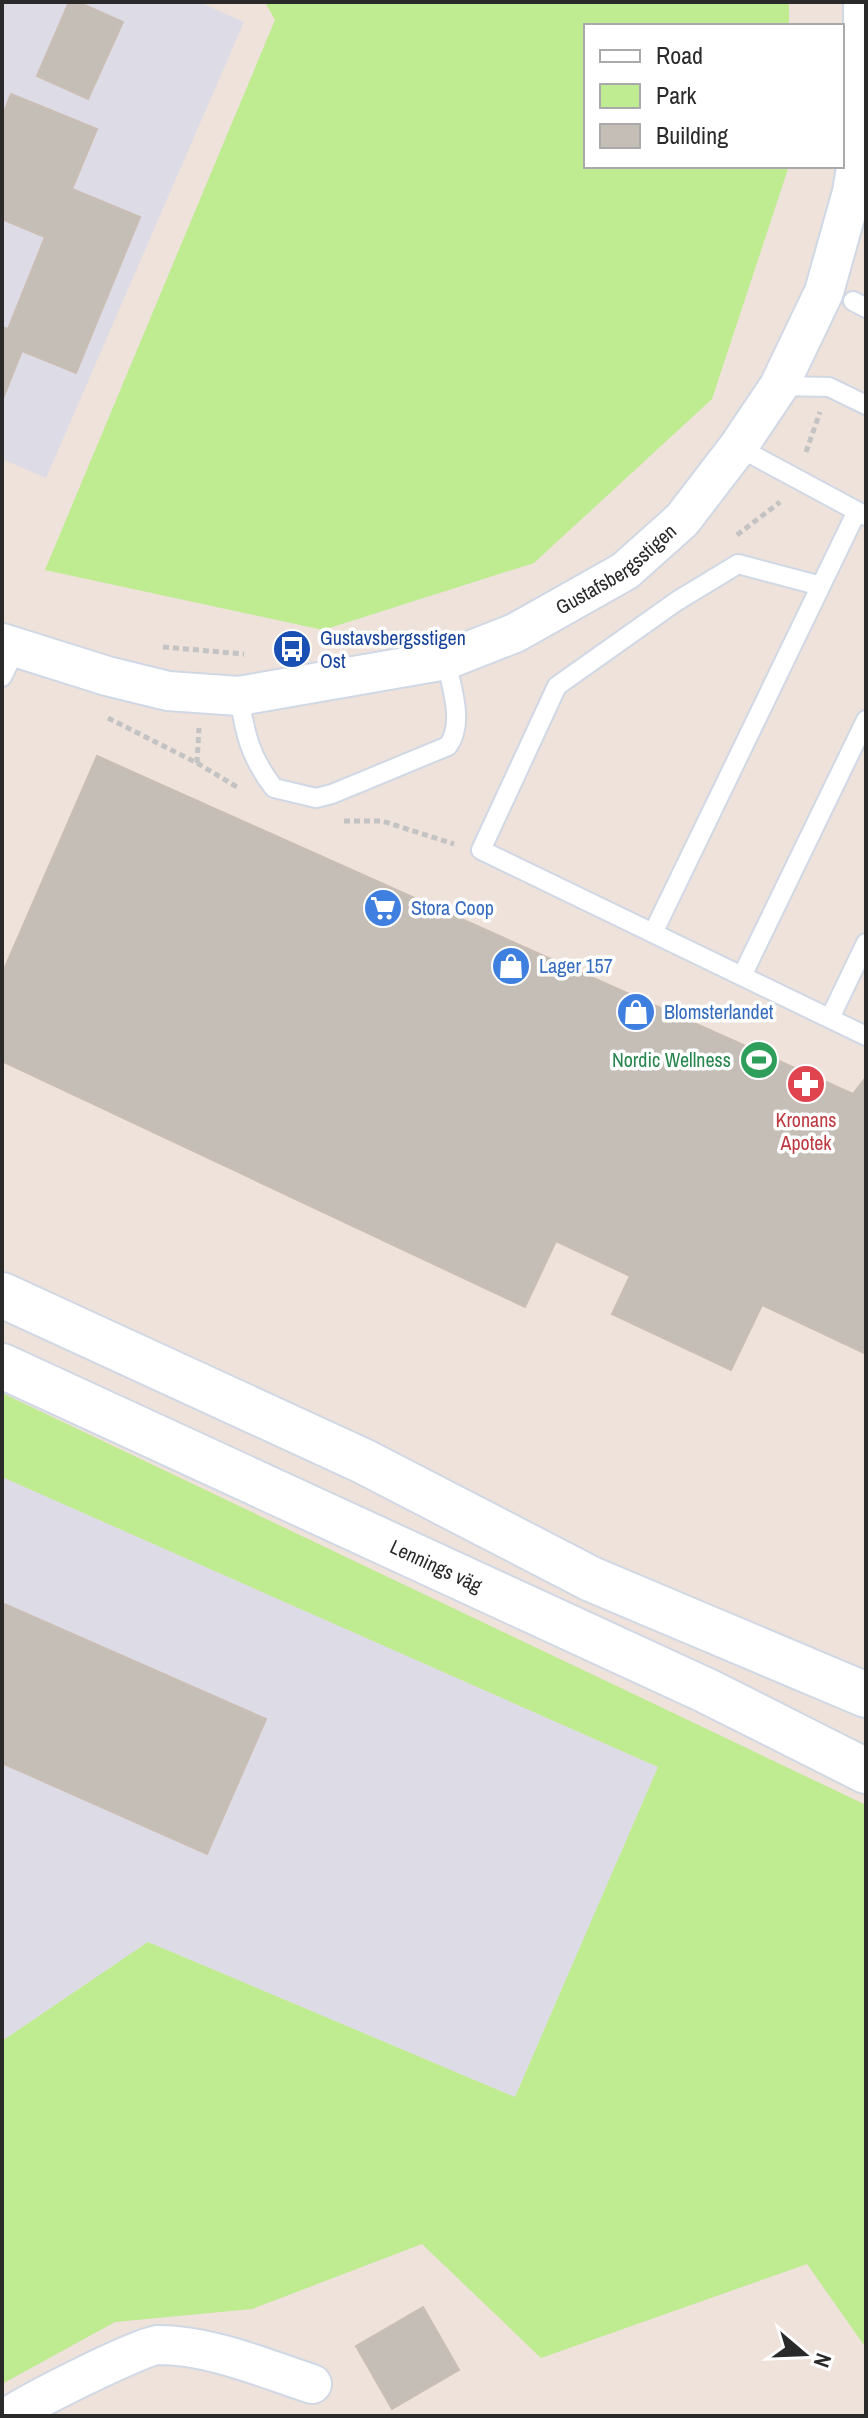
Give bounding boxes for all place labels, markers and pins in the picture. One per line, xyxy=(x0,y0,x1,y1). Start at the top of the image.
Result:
place label: Gustavsbergsstigen Ost xyxy=(320,624,466,674)
bus stop icon: Gustavsbergsstigen Ost xyxy=(271,628,313,670)
supermarket icon: Stora Coop xyxy=(362,887,404,929)
place label: Stora Coop xyxy=(411,894,494,921)
shop icon: Lager 157 xyxy=(490,945,532,987)
place label: Lager 157 xyxy=(539,952,613,979)
shop icon: Blomsterlandet xyxy=(615,991,657,1033)
place label: Blomsterlandet xyxy=(664,998,774,1025)
sports icon: Nordic Wellness xyxy=(738,1039,780,1081)
place label: Nordic Wellness xyxy=(612,1046,731,1073)
pharmacy icon: Kronans Apotek xyxy=(785,1063,827,1105)
place label: Kronans Apotek xyxy=(775,1106,837,1156)

